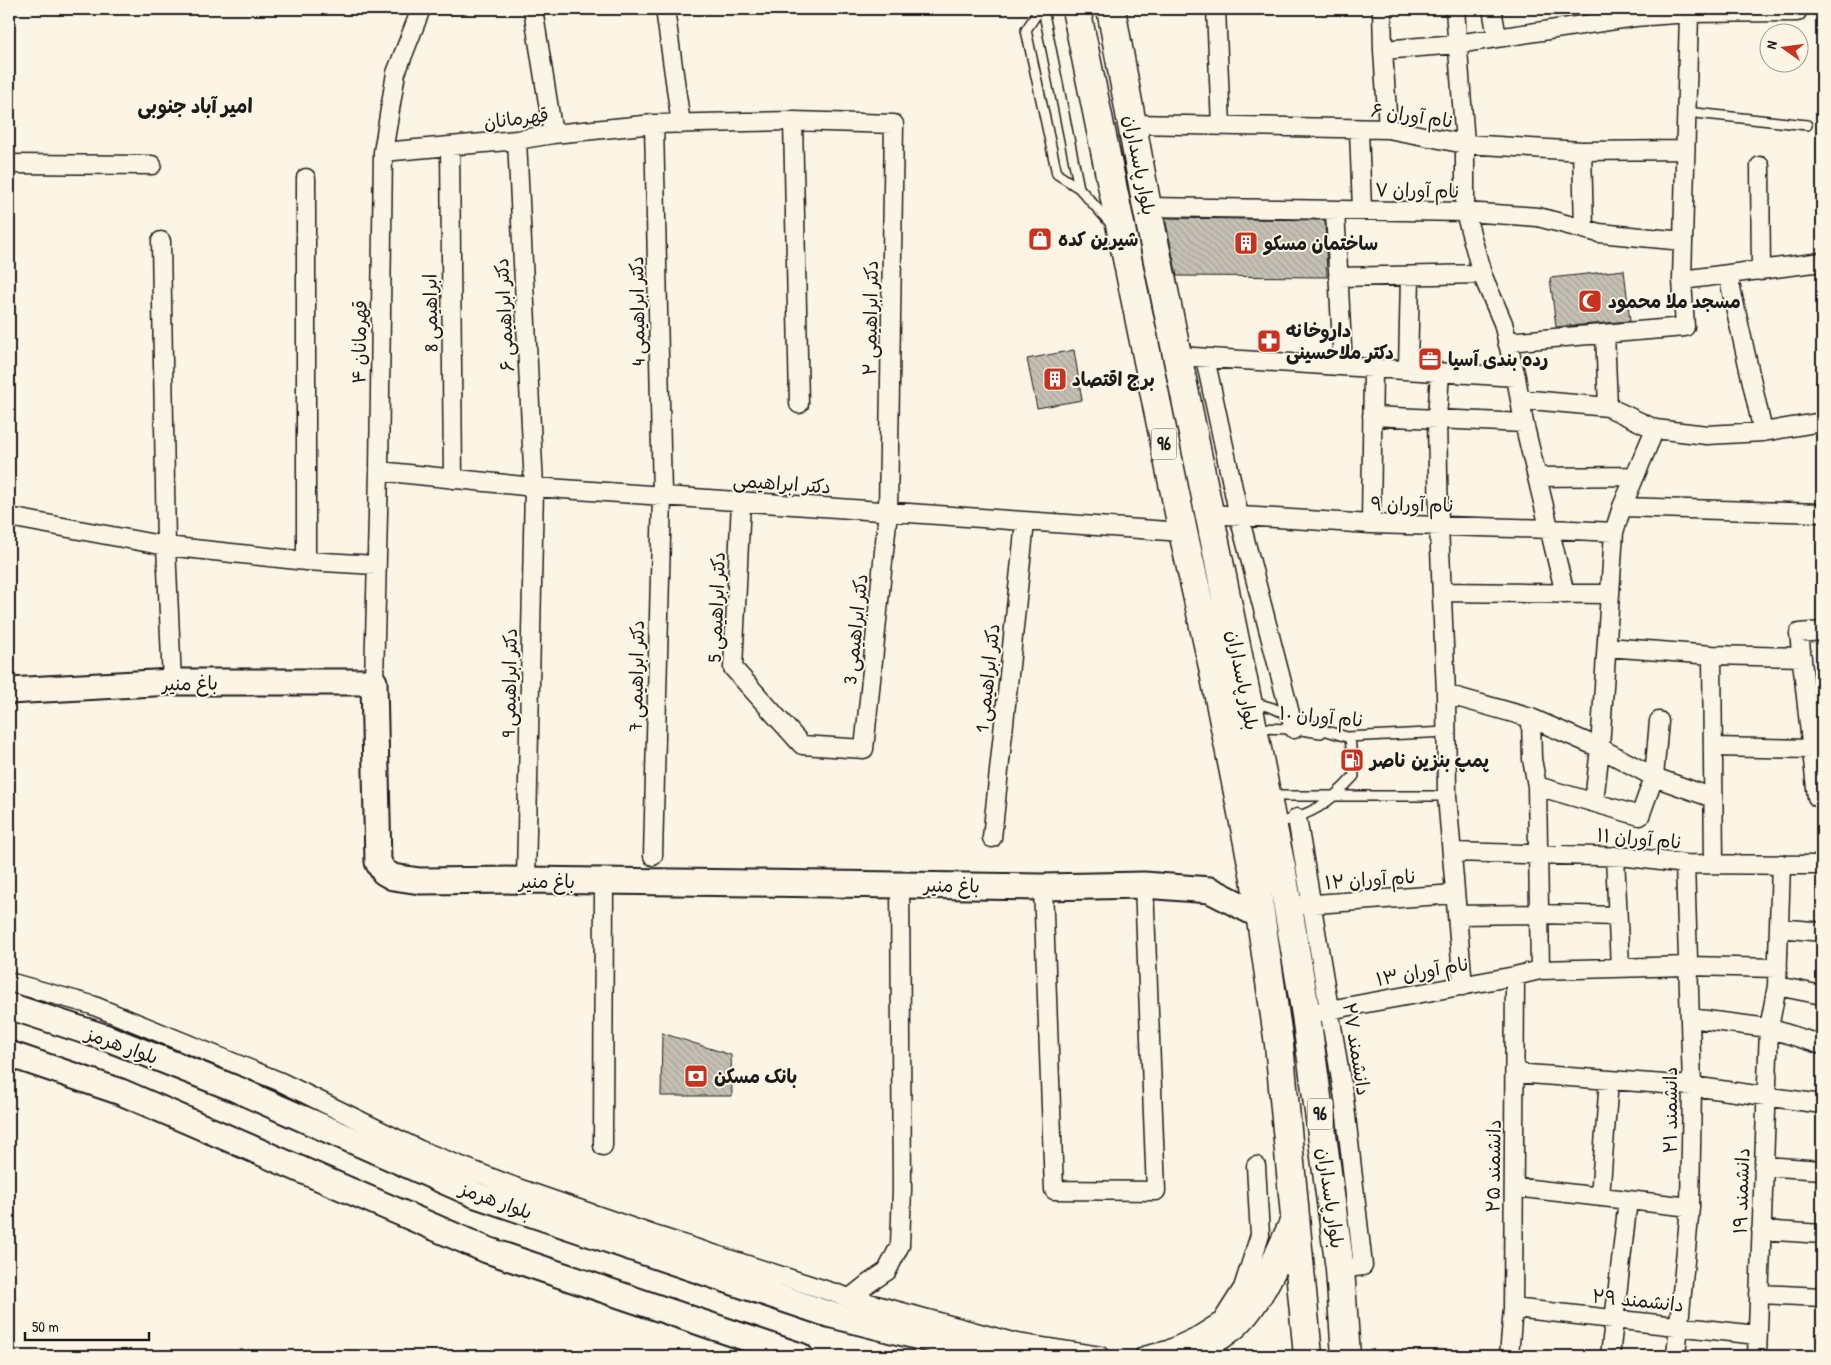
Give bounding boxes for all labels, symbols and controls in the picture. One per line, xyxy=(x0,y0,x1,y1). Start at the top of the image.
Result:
north arrow xyxy=(1758,22,1808,72)
text: N xyxy=(1761,38,1781,51)
district label: امير آباد جنوبی xyxy=(137,92,253,120)
street label: نام آوران ۶ xyxy=(1369,96,1455,136)
street label: قهرمانان xyxy=(482,101,550,135)
street label: بلوار پاسداران xyxy=(1118,113,1162,217)
street label: نام آوران ۷ xyxy=(1375,176,1459,206)
shop icon: شیرین کده xyxy=(1027,226,1053,252)
place label: شیرین کده xyxy=(1058,226,1138,252)
building icon: ساختمان مسکو xyxy=(1233,230,1259,256)
place label: ساختمان مسکو xyxy=(1262,230,1378,256)
street label: دکتر ابراهیمی 4 xyxy=(623,256,651,366)
street label: دکتر ابراهیمی ۶ xyxy=(488,257,520,373)
street label: دکتر ابراهیمی ۲ xyxy=(856,260,884,376)
street label: ابراهیمی 8 xyxy=(416,274,444,352)
mosque icon: مسجد ملا محمود xyxy=(1577,288,1603,314)
place label: مسجد ملا محمود xyxy=(1608,288,1741,314)
street label: قهرمانان ۴ xyxy=(345,300,373,384)
place label: داروخانه دکتر ملاحسینی xyxy=(1286,317,1394,365)
pharmacy icon: داروخانه دکتر ملاحسینی xyxy=(1256,328,1282,354)
office icon: رده بندی آسیا xyxy=(1417,346,1443,372)
place label: رده بندی آسیا xyxy=(1448,346,1548,372)
building icon: برج اقتصاد xyxy=(1042,366,1068,392)
place label: برج اقتصاد xyxy=(1072,366,1155,392)
road number: 96 xyxy=(1152,428,1176,459)
street label: دکتر ابراهیمی xyxy=(732,467,832,499)
street label: نام آوران ۹ xyxy=(1370,490,1454,520)
street label: دکتر ابراهیمی 5 xyxy=(701,551,731,663)
street label: دکتر ابراهیمی 3 xyxy=(836,572,874,686)
street label: دکتر ابراهیمی 7 xyxy=(622,620,650,732)
street label: دکتر ابراهیمی 1 xyxy=(968,622,1006,734)
street label: دکتر ابراهیمی 9 xyxy=(495,628,523,738)
street label: بلوار پاسداران xyxy=(1221,628,1265,732)
street label: باغ منیر xyxy=(160,670,218,698)
street label: نام آوران ۱۰ xyxy=(1278,699,1364,735)
fuel station icon: پمپ بنزین ناصر xyxy=(1339,747,1365,773)
place label: پمپ بنزین ناصر xyxy=(1368,747,1489,773)
street label: نام آوران ۱۱ xyxy=(1596,821,1682,857)
street label: نام آوران ۱۲ xyxy=(1324,863,1416,897)
street label: باغ منیر xyxy=(517,868,575,895)
street label: باغ منیر xyxy=(922,871,980,899)
street label: نام آوران ۱۳ xyxy=(1374,950,1471,994)
street label: دانشمند ۲۷ xyxy=(1337,1001,1377,1097)
street label: بلوار هرمز xyxy=(80,1019,162,1070)
bank icon: بانک مسکن xyxy=(683,1063,709,1089)
place label: بانک مسکن xyxy=(714,1063,797,1089)
street label: دانشمند ۲۱ xyxy=(1657,1066,1683,1154)
road number: 96 xyxy=(1308,1098,1332,1130)
street label: دانشمند ۲۵ xyxy=(1479,1119,1507,1213)
street label: بلوار پاسداران xyxy=(1311,1146,1351,1250)
street label: دانشمند ۱۹ xyxy=(1727,1147,1755,1235)
street label: بلوار هرمز xyxy=(454,1174,536,1225)
street label: دانشمند ۲۹ xyxy=(1591,1282,1685,1318)
scale bar xyxy=(25,1310,149,1342)
text: 50 m xyxy=(32,1316,59,1337)

